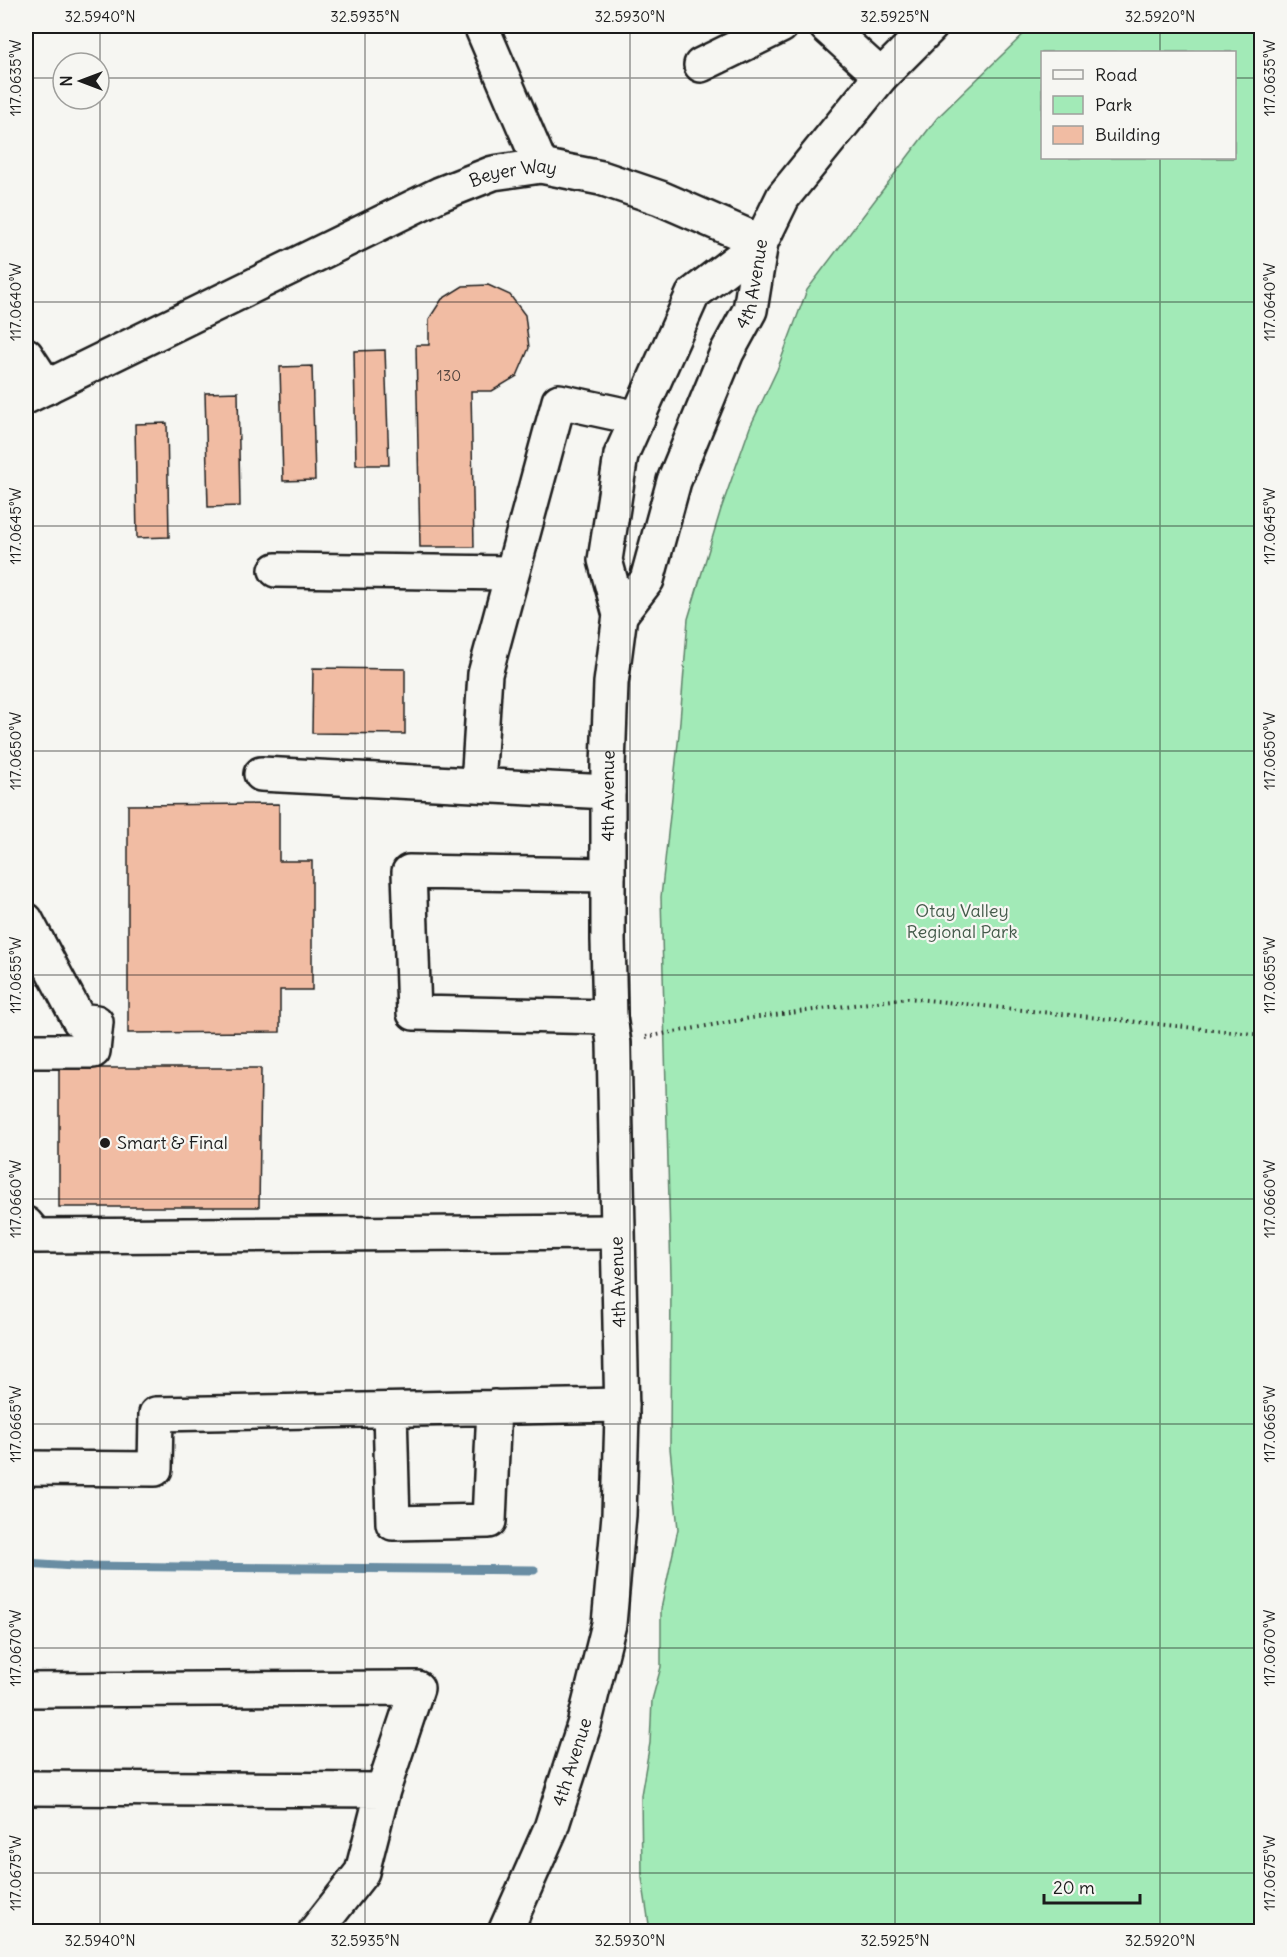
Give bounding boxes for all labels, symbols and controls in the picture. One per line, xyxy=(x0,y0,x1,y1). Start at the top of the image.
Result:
text: 32.5940°N xyxy=(64,7,136,26)
text: 32.5935°N xyxy=(330,7,400,26)
text: 32.5930°N xyxy=(595,7,665,26)
text: 32.5925°N xyxy=(860,7,930,26)
text: 32.5920°N xyxy=(1125,7,1195,26)
text: 117.0635°W xyxy=(6,39,25,116)
text: 117.0635°W xyxy=(1260,39,1279,116)
north arrow xyxy=(51,51,111,111)
legend xyxy=(1041,51,1236,159)
text: Road xyxy=(1095,63,1138,86)
text: N xyxy=(56,75,76,87)
text: Park xyxy=(1095,93,1132,116)
text: Building xyxy=(1095,123,1160,146)
street label: Beyer Way xyxy=(466,153,559,192)
street label: 4th Avenue xyxy=(730,237,772,333)
text: 117.0640°W xyxy=(6,263,25,341)
text: 117.0640°W xyxy=(1260,263,1279,341)
house number: 130 xyxy=(437,366,461,385)
text: 117.0645°W xyxy=(6,487,25,564)
text: 117.0645°W xyxy=(1260,487,1279,564)
text: 117.0650°W xyxy=(6,712,25,790)
text: 117.0650°W xyxy=(1260,712,1279,790)
street label: 4th Avenue xyxy=(596,750,620,842)
park label: Otay Valley Regional Park xyxy=(906,899,1018,943)
text: 117.0655°W xyxy=(6,936,25,1013)
text: 117.0655°W xyxy=(1260,936,1279,1013)
place label: Smart & Final xyxy=(117,1131,228,1154)
marker: Smart & Final xyxy=(98,1136,112,1150)
text: 117.0660°W xyxy=(6,1160,25,1238)
text: 117.0660°W xyxy=(1260,1160,1279,1238)
street label: 4th Avenue xyxy=(604,1236,631,1328)
text: 117.0665°W xyxy=(6,1385,25,1462)
text: 117.0665°W xyxy=(1260,1385,1279,1462)
text: 117.0670°W xyxy=(6,1609,25,1686)
text: 117.0670°W xyxy=(1260,1609,1279,1686)
street label: 4th Avenue xyxy=(547,1715,596,1809)
text: 117.0675°W xyxy=(6,1835,25,1911)
text: 117.0675°W xyxy=(1260,1835,1279,1911)
scale bar xyxy=(1044,1867,1140,1905)
text: 20 m xyxy=(1053,1876,1095,1899)
text: 32.5940°N xyxy=(64,1931,136,1950)
text: 32.5935°N xyxy=(330,1931,400,1950)
text: 32.5930°N xyxy=(595,1931,665,1950)
text: 32.5925°N xyxy=(860,1931,930,1950)
text: 32.5920°N xyxy=(1125,1931,1195,1950)

